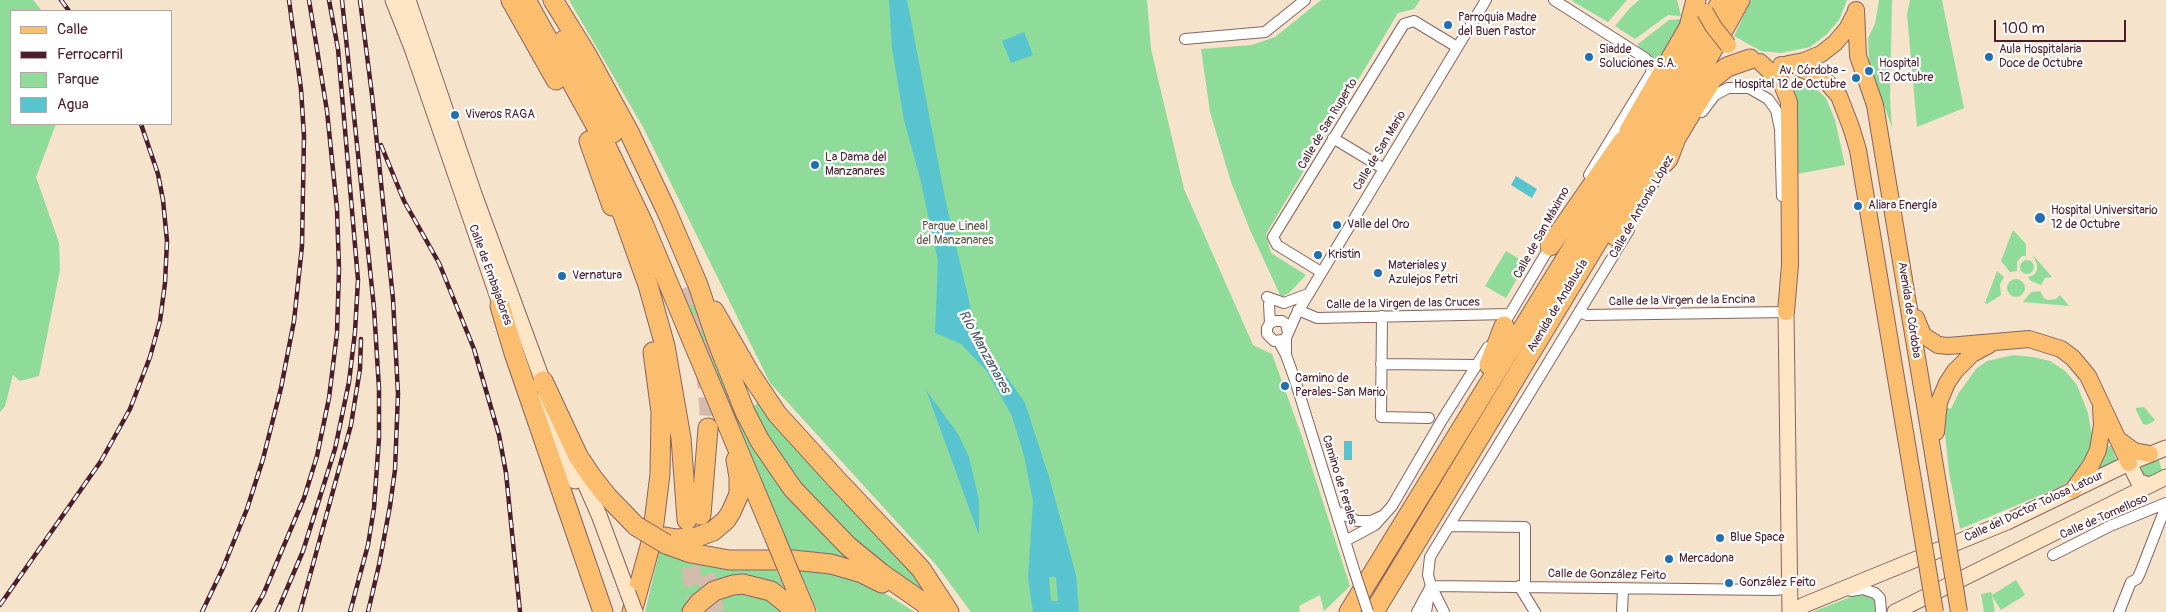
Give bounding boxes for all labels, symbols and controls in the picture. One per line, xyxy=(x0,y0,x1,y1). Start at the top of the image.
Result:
legend xyxy=(10,10,172,125)
scale bar xyxy=(1996,10,2128,42)
place label: Parroquia Madre del Buen Pastor xyxy=(1458,11,1537,39)
marker: Parroquia Madre del Buen Pastor xyxy=(1442,19,1454,31)
text: 100 m xyxy=(2002,19,2045,38)
text: Calle xyxy=(57,20,88,39)
place label: Siadde Soluciones S.A. xyxy=(1599,43,1677,71)
place label: Aula Hospitalaria Doce de Octubre xyxy=(1999,43,2083,71)
text: Ferrocarril xyxy=(57,45,123,64)
marker: Siadde Soluciones S.A. xyxy=(1583,51,1595,63)
marker: Aula Hospitalaria Doce de Octubre xyxy=(1983,51,1995,63)
place label: Hospital 12 Octubre xyxy=(1879,57,1933,85)
place label: Av. Córdoba - Hospital 12 de Octubre xyxy=(1734,64,1846,92)
marker: Hospital 12 Octubre xyxy=(1863,65,1875,77)
text: Parque xyxy=(57,70,99,89)
marker: Av. Córdoba - Hospital 12 de Octubre xyxy=(1850,72,1862,84)
street label: Calle de San Ruperto xyxy=(1295,76,1361,172)
text: Agua xyxy=(57,95,89,114)
place label: Viveros RAGA xyxy=(465,108,535,122)
marker: Viveros RAGA xyxy=(449,109,461,121)
street label: Calle de San Mario xyxy=(1351,109,1409,193)
place label: La Dama del Manzanares xyxy=(825,151,887,179)
street label: Calle de Antonio López xyxy=(1607,153,1677,261)
marker: La Dama del Manzanares xyxy=(809,159,821,171)
street label: Calle de San Máximo xyxy=(1511,185,1573,281)
place label: Aliara Energía xyxy=(1868,199,1937,213)
marker: Aliara Energía xyxy=(1852,200,1864,212)
place label: Hospital Universitario 12 de Octubre xyxy=(2051,204,2158,232)
marker: Hospital Universitario 12 de Octubre xyxy=(2033,211,2047,225)
place label: Valle del Oro xyxy=(1347,218,1409,232)
marker: Valle del Oro xyxy=(1331,219,1343,231)
park label: Parque Lineal del Manzanares xyxy=(916,220,994,248)
street label: Calle de Embajadores xyxy=(465,223,515,327)
place label: Kristin xyxy=(1328,248,1361,262)
marker: Kristin xyxy=(1312,249,1324,261)
street label: Avenida de Andalucía xyxy=(1525,257,1591,355)
place label: Materiales y Azulejos Petri xyxy=(1388,259,1458,287)
street label: Avenida de Córdoba xyxy=(1894,261,1924,359)
marker: Materiales y Azulejos Petri xyxy=(1372,267,1384,279)
place label: Vernatura xyxy=(572,269,622,283)
marker: Vernatura xyxy=(556,270,568,282)
street label: Calle de la Virgen de la Encina xyxy=(1609,293,1755,309)
street label: Calle de la Virgen de las Cruces xyxy=(1326,295,1480,313)
water label: Río Manzanares xyxy=(954,308,1014,396)
place label: Camino de Perales-San Mario xyxy=(1295,372,1385,400)
marker: Camino de Perales-San Mario xyxy=(1279,380,1291,392)
street label: Camino de Perales xyxy=(1319,434,1359,526)
street label: Calle del Doctor Tolosa Latour xyxy=(1962,468,2106,546)
street label: Calle de Tomelloso xyxy=(2058,491,2150,543)
place label: Blue Space xyxy=(1730,531,1784,545)
marker: Blue Space xyxy=(1714,532,1726,544)
place label: Mercadona xyxy=(1679,552,1734,566)
marker: Mercadona xyxy=(1663,553,1675,565)
street label: Calle de González Feito xyxy=(1548,567,1666,583)
place label: González Feito xyxy=(1739,576,1816,590)
marker: González Feito xyxy=(1723,577,1735,589)

